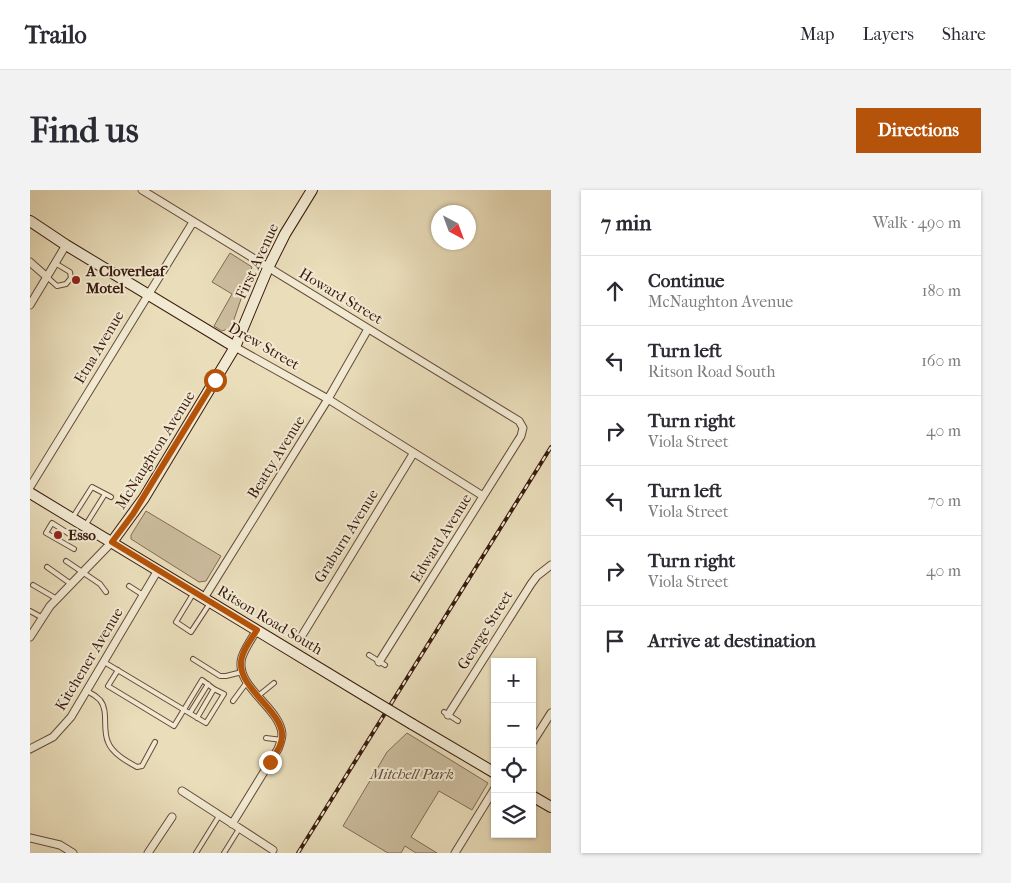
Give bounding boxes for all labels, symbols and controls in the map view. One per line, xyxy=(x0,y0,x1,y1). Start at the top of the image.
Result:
text: Trailo xyxy=(25,21,87,49)
text: Map xyxy=(800,24,834,45)
text: Layers xyxy=(862,24,914,45)
text: Share xyxy=(942,24,986,45)
button: Directions xyxy=(856,108,981,153)
text: Find us xyxy=(30,110,139,151)
north arrow xyxy=(431,205,476,250)
text: 7 min xyxy=(601,211,652,235)
text: Walk · 490 m xyxy=(873,213,961,232)
street label: First Avenue xyxy=(232,220,283,302)
place label: A Cloverleaf Motel xyxy=(85,262,169,297)
street label: Howard Street xyxy=(296,264,387,328)
text: Continue xyxy=(648,270,724,292)
marker: A Cloverleaf Motel xyxy=(70,274,82,286)
icon: ahead xyxy=(601,277,629,305)
text: 180 m xyxy=(922,281,961,300)
text: McNaughton Avenue xyxy=(648,292,793,311)
street label: Etna Avenue xyxy=(70,307,128,387)
street label: Drew Street xyxy=(225,318,303,374)
text: Turn left xyxy=(648,340,722,362)
icon: left xyxy=(601,347,629,375)
text: 160 m xyxy=(921,351,961,370)
text: Ritson Road South xyxy=(648,362,776,381)
route start xyxy=(204,369,227,392)
street label: McNaughton Avenue xyxy=(111,387,199,512)
text: Turn right xyxy=(648,410,735,432)
street label: Beatty Avenue xyxy=(243,412,309,502)
icon: right xyxy=(601,417,629,445)
text: 40 m xyxy=(926,421,961,440)
text: Viola Street xyxy=(648,432,728,451)
text: Turn left xyxy=(648,480,722,502)
street label: Graburn Avenue xyxy=(310,485,382,586)
icon: left xyxy=(601,487,629,515)
street label: Edward Avenue xyxy=(407,490,476,586)
text: 70 m xyxy=(928,491,961,510)
text: Viola Street xyxy=(648,502,728,521)
place label: Esso xyxy=(68,526,96,544)
marker: Esso xyxy=(52,529,64,541)
text: Turn right xyxy=(648,550,735,572)
icon: right xyxy=(601,557,629,585)
text: 40 m xyxy=(926,561,961,580)
text: Viola Street xyxy=(648,572,728,591)
street label: Ritson Road South xyxy=(214,581,326,659)
street label: George Street xyxy=(453,586,517,673)
street label: Kitchener Avenue xyxy=(51,604,127,714)
icon: arrive xyxy=(601,627,629,655)
text: Arrive at destination xyxy=(648,630,816,652)
map controls xyxy=(491,658,536,838)
button: + xyxy=(491,658,536,703)
button: − xyxy=(491,703,536,748)
button: locate xyxy=(491,748,536,793)
route end xyxy=(259,751,282,774)
park label: Mitchell Park xyxy=(369,765,454,783)
button: layers xyxy=(491,793,536,838)

